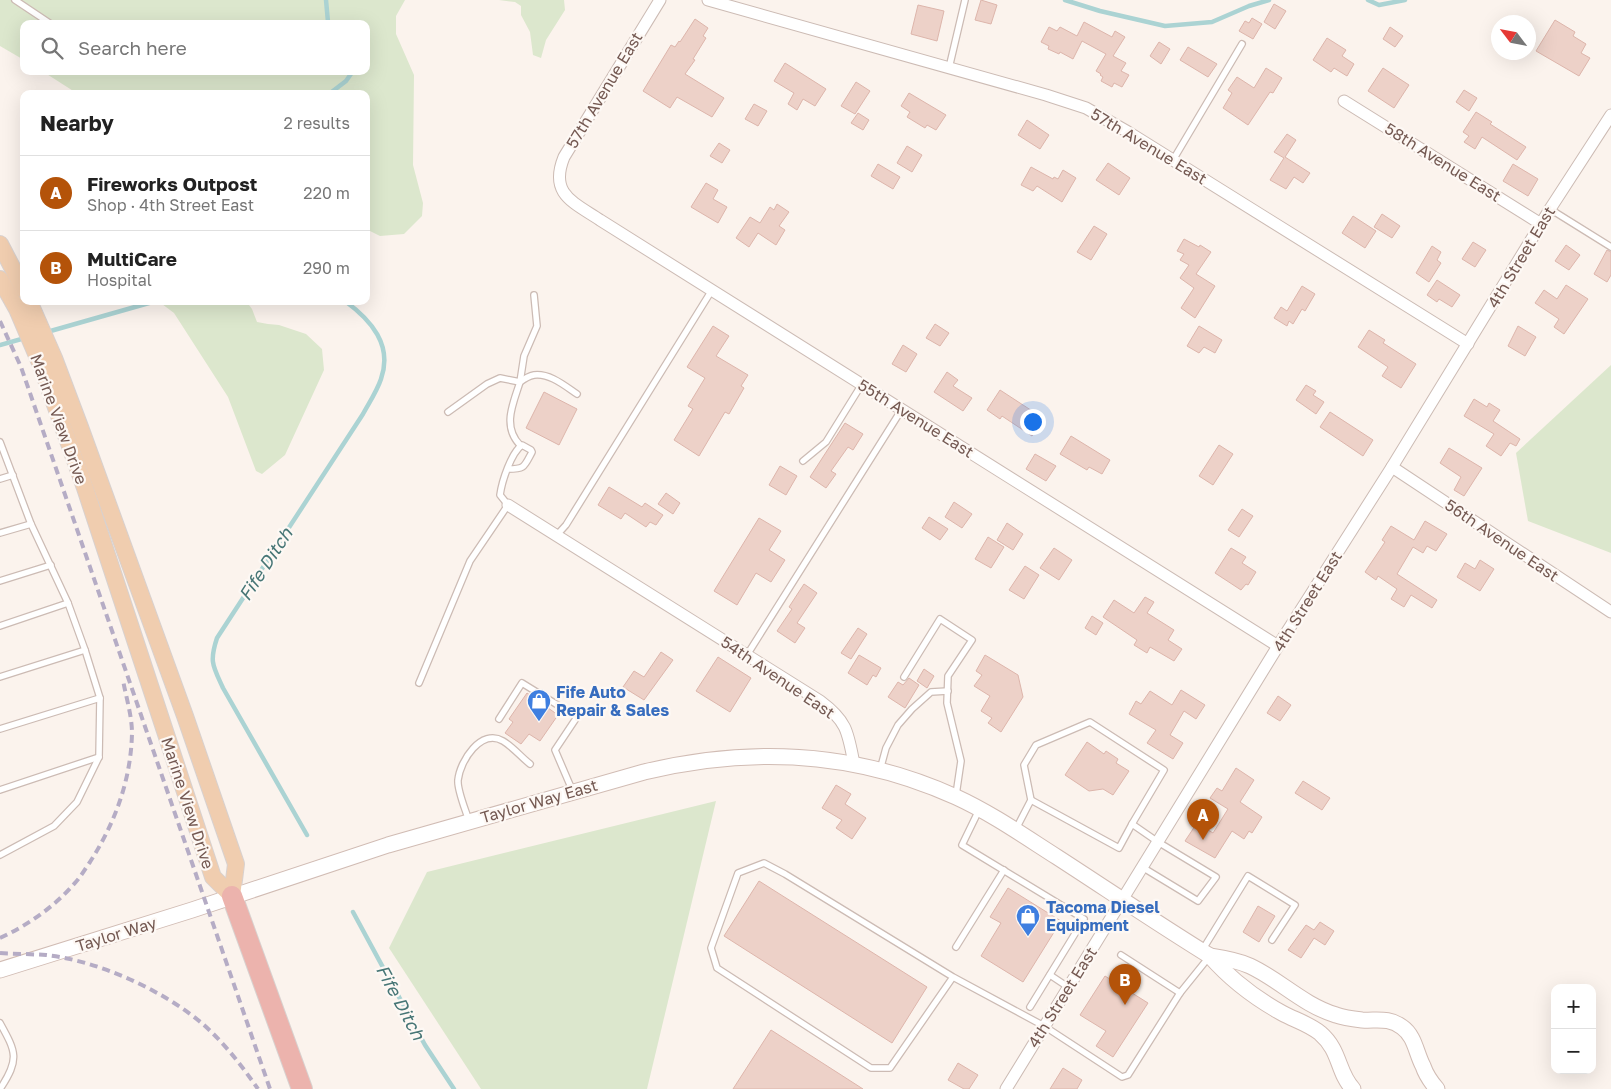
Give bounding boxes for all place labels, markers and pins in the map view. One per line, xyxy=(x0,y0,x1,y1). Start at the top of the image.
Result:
place label: Fife Auto Repair & Sales xyxy=(556,682,669,720)
shop icon: Fife Auto Repair & Sales xyxy=(526,688,552,722)
pin: A xyxy=(1187,799,1219,840)
place label: Tacoma Diesel Equipment xyxy=(1046,897,1160,935)
shop icon: Tacoma Diesel Equipment xyxy=(1015,903,1041,937)
pin: B xyxy=(1109,964,1141,1005)

